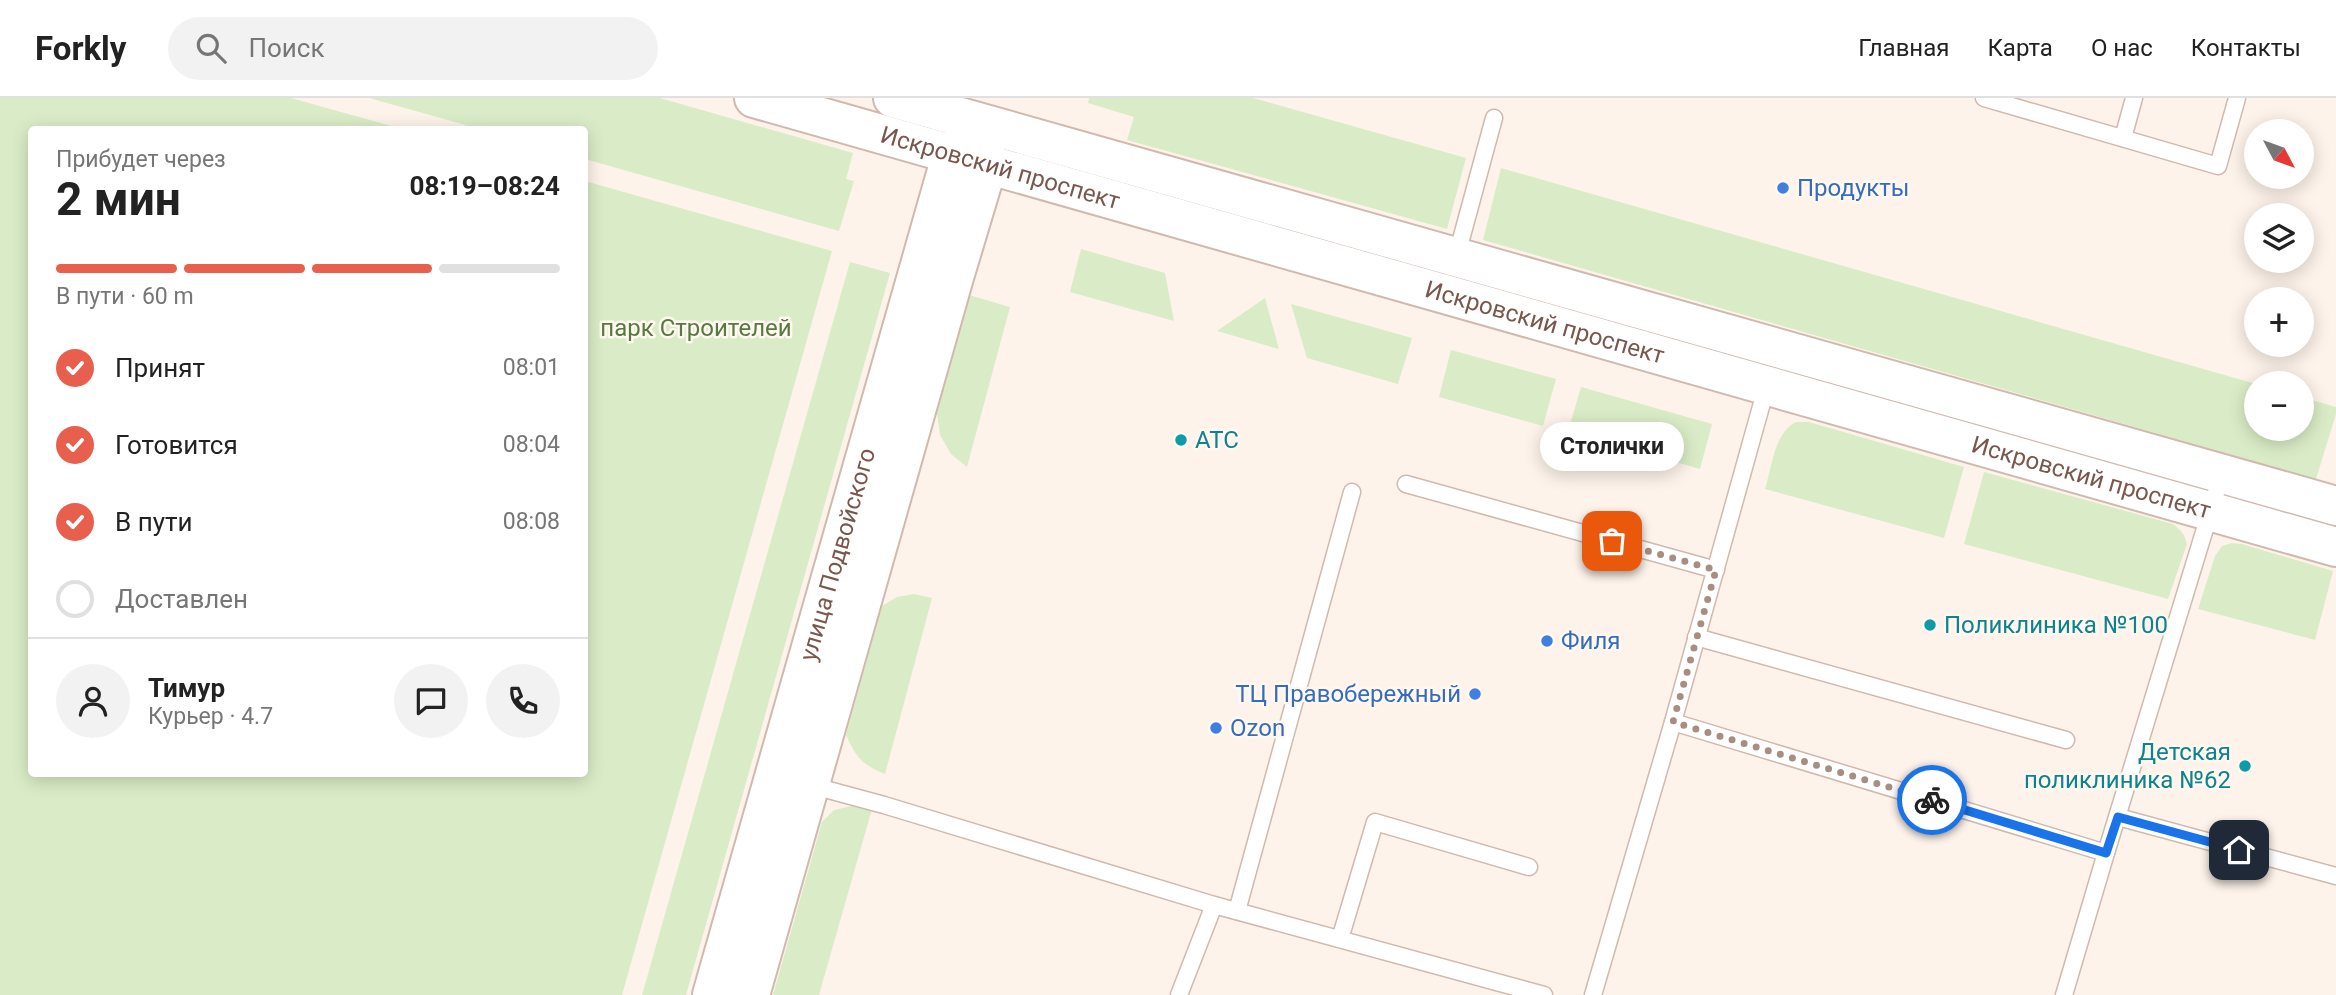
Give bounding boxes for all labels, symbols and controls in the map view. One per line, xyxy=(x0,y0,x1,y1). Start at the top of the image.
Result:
search box xyxy=(168,17,658,80)
text: Forkly xyxy=(35,29,126,68)
icon: search xyxy=(192,29,230,67)
text: Поиск xyxy=(248,33,325,63)
text: Главная xyxy=(1858,34,1949,62)
text: Карта xyxy=(1987,34,2053,62)
text: О нас xyxy=(2091,34,2153,62)
text: Контакты xyxy=(2191,34,2301,62)
north arrow xyxy=(2244,119,2314,189)
map controls xyxy=(2244,119,2314,441)
street label: Искровский проспект xyxy=(877,121,1124,215)
text: Прибудет через xyxy=(56,146,226,173)
text: 08:19–08:24 xyxy=(410,171,560,201)
text: 2 мин xyxy=(56,172,181,226)
place label: Продукты xyxy=(1797,174,1909,202)
marker: Продукты xyxy=(1775,180,1791,196)
button: layers xyxy=(2244,203,2314,273)
street label: Искровский проспект xyxy=(1422,275,1668,370)
text: В пути · 60 m xyxy=(56,283,194,310)
button: + xyxy=(2244,287,2314,357)
park label: парк Строителей xyxy=(600,314,792,342)
icon: check xyxy=(56,349,94,387)
text: Принят xyxy=(115,353,205,383)
text: 08:01 xyxy=(503,354,560,381)
button: − xyxy=(2244,371,2314,441)
callout: Столички xyxy=(1540,422,1684,471)
icon: check xyxy=(56,426,94,464)
place label: АТС xyxy=(1195,426,1239,454)
text: Готовится xyxy=(115,430,238,460)
street label: Искровский проспект xyxy=(1968,430,2215,525)
text: 08:04 xyxy=(503,431,560,458)
marker: АТС xyxy=(1173,432,1189,448)
text: Столички xyxy=(1560,433,1664,460)
street label: улица Подвойского xyxy=(794,445,881,664)
icon: check xyxy=(56,503,94,541)
text: В пути xyxy=(115,507,192,537)
text: 08:08 xyxy=(503,508,560,535)
pin xyxy=(1582,511,1642,571)
icon: bag xyxy=(1593,522,1631,560)
text: Доставлен xyxy=(115,584,248,614)
place label: Поликлиника №100 xyxy=(1944,611,2168,639)
marker: Поликлиника №100 xyxy=(1922,617,1938,633)
place label: Филя xyxy=(1561,627,1620,655)
marker: Филя xyxy=(1539,633,1555,649)
button: person xyxy=(56,664,130,738)
button: chat xyxy=(394,664,468,738)
button: phone xyxy=(486,664,560,738)
text: Тимур xyxy=(148,673,225,703)
place label: ТЦ Правобережный xyxy=(1235,680,1461,708)
marker: ТЦ Правобережный xyxy=(1467,686,1483,702)
text: Курьер · 4.7 xyxy=(148,703,273,730)
place label: Ozon xyxy=(1230,714,1285,742)
marker: Ozon xyxy=(1208,720,1224,736)
place label: Детская поликлиника №62 xyxy=(2024,738,2231,794)
marker: Детская поликлиника №62 xyxy=(2237,758,2253,774)
courier xyxy=(1897,765,1967,835)
icon: bike xyxy=(1913,781,1951,819)
pin xyxy=(2209,820,2269,880)
icon: home xyxy=(2220,831,2258,869)

